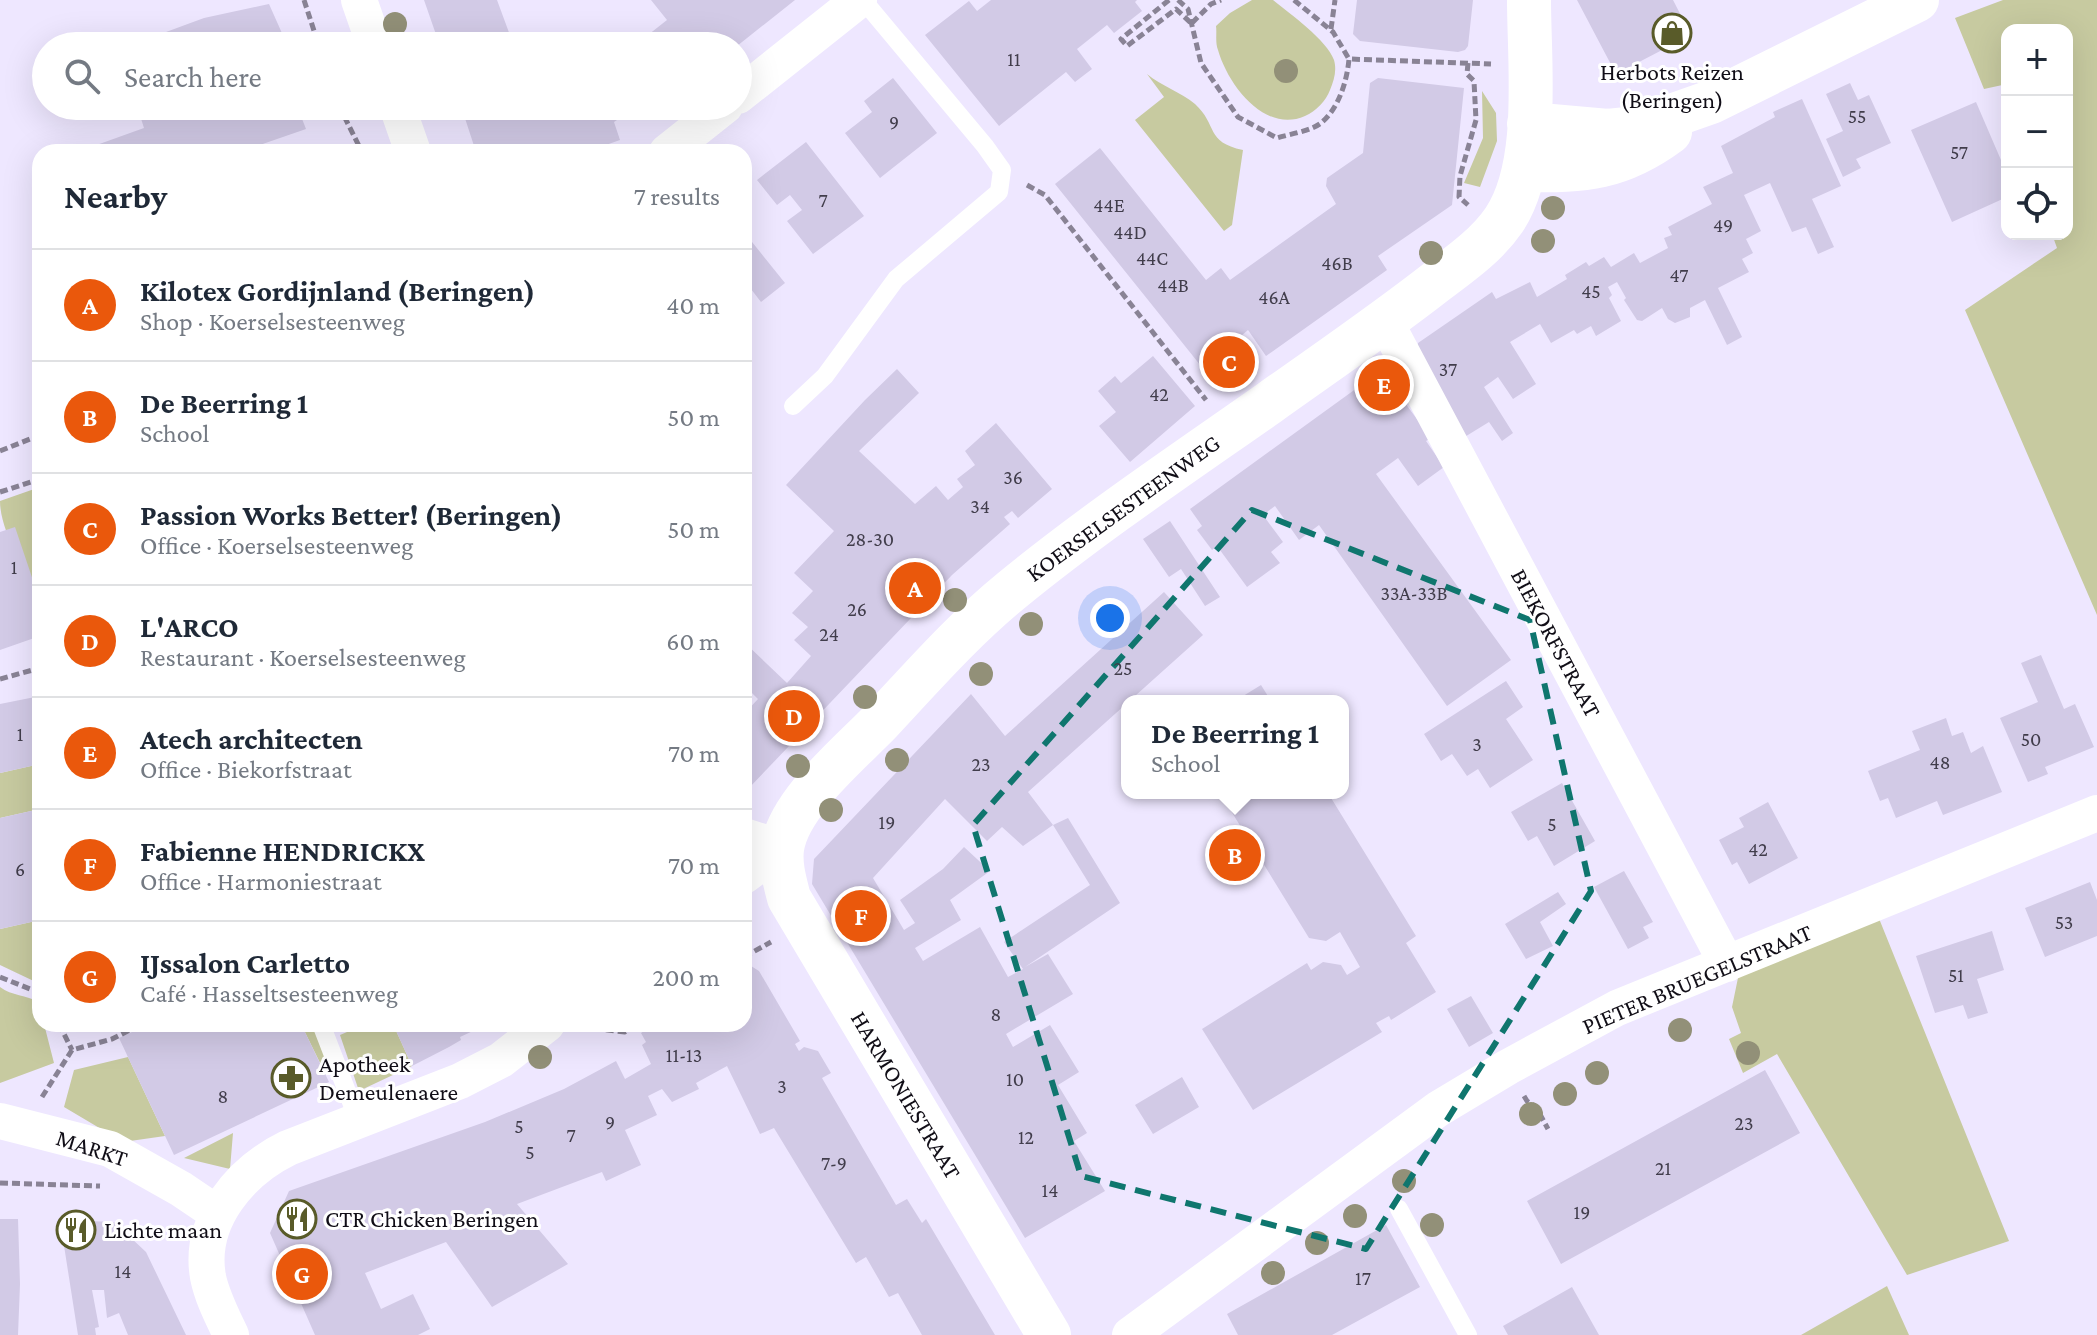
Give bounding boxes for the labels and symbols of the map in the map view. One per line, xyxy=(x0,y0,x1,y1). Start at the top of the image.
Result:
shop icon: Herbots Reizen (Beringen) xyxy=(1651,12,1693,54)
house number: 11 xyxy=(1007,48,1021,70)
place label: Herbots Reizen (Beringen) xyxy=(1600,58,1744,114)
house number: 55 xyxy=(1848,105,1866,127)
house number: 9 xyxy=(889,111,899,133)
house number: 57 xyxy=(1950,141,1968,163)
house number: 7 xyxy=(818,189,828,211)
house number: 44E xyxy=(1093,194,1125,216)
house number: 49 xyxy=(1713,214,1733,236)
house number: 44D xyxy=(1113,221,1147,243)
house number: 44C xyxy=(1136,247,1168,269)
house number: 46B xyxy=(1321,252,1353,274)
house number: 47 xyxy=(1670,264,1688,286)
house number: 44B xyxy=(1157,274,1189,296)
house number: 45 xyxy=(1581,280,1601,302)
house number: 46A xyxy=(1258,286,1290,308)
pin: C xyxy=(1203,332,1255,392)
pin: E xyxy=(1358,355,1410,415)
house number: 37 xyxy=(1439,358,1457,380)
house number: 42 xyxy=(1149,383,1169,405)
street label: KOERSELSESTEENWEG xyxy=(1021,428,1225,587)
house number: 36 xyxy=(1003,466,1023,488)
house number: 34 xyxy=(970,495,990,517)
house number: 28-30 xyxy=(846,528,894,550)
house number: 1 xyxy=(11,556,17,578)
pin: A xyxy=(889,558,941,618)
street label: BIEKORFSTRAAT xyxy=(1506,564,1607,722)
house number: 33A-33B xyxy=(1381,582,1447,604)
house number: 26 xyxy=(847,598,867,620)
your location xyxy=(1090,598,1130,638)
house number: 24 xyxy=(819,623,839,645)
house number: 25 xyxy=(1114,657,1132,679)
pin: D xyxy=(768,686,820,746)
house number: 1 xyxy=(17,723,23,745)
house number: 50 xyxy=(2021,728,2041,750)
house number: 3 xyxy=(1472,733,1482,755)
house number: 48 xyxy=(1930,751,1950,773)
house number: 23 xyxy=(971,753,991,775)
house number: 19 xyxy=(879,811,895,833)
house number: 5 xyxy=(1547,813,1557,835)
pin: B xyxy=(1209,825,1261,885)
house number: 42 xyxy=(1748,838,1768,860)
house number: 6 xyxy=(15,858,25,880)
pin: F xyxy=(835,886,887,946)
house number: 53 xyxy=(2055,911,2073,933)
street label: PIETER BRUEGELSTRAAT xyxy=(1578,918,1816,1039)
house number: 51 xyxy=(1948,964,1964,986)
house number: 8 xyxy=(991,1003,1001,1025)
street label: HARMONIESTRAAT xyxy=(846,1006,967,1184)
house number: 11-13 xyxy=(666,1044,702,1066)
place label: Apotheek Demeulenaere xyxy=(319,1050,458,1105)
pharmacy icon: Apotheek Demeulenaere xyxy=(270,1057,312,1099)
house number: 10 xyxy=(1006,1068,1024,1090)
house number: 3 xyxy=(777,1075,787,1097)
house number: 8 xyxy=(218,1085,228,1107)
house number: 9 xyxy=(605,1111,615,1133)
house number: 23 xyxy=(1734,1112,1754,1134)
house number: 5 xyxy=(514,1115,524,1137)
street label: MARKT xyxy=(53,1123,131,1172)
house number: 7 xyxy=(566,1124,576,1146)
house number: 12 xyxy=(1018,1126,1034,1148)
house number: 5 xyxy=(525,1141,535,1163)
house number: 7-9 xyxy=(821,1152,847,1174)
house number: 21 xyxy=(1655,1157,1671,1179)
house number: 14 xyxy=(1042,1179,1058,1201)
restaurant icon: CTR Chicken Beringen xyxy=(276,1198,318,1240)
house number: 19 xyxy=(1574,1201,1590,1223)
place label: CTR Chicken Beringen xyxy=(325,1205,539,1232)
restaurant icon: Lichte maan xyxy=(55,1209,97,1251)
place label: Lichte maan xyxy=(104,1216,222,1243)
pin: G xyxy=(276,1244,328,1304)
house number: 14 xyxy=(115,1260,131,1282)
house number: 17 xyxy=(1355,1267,1371,1289)

